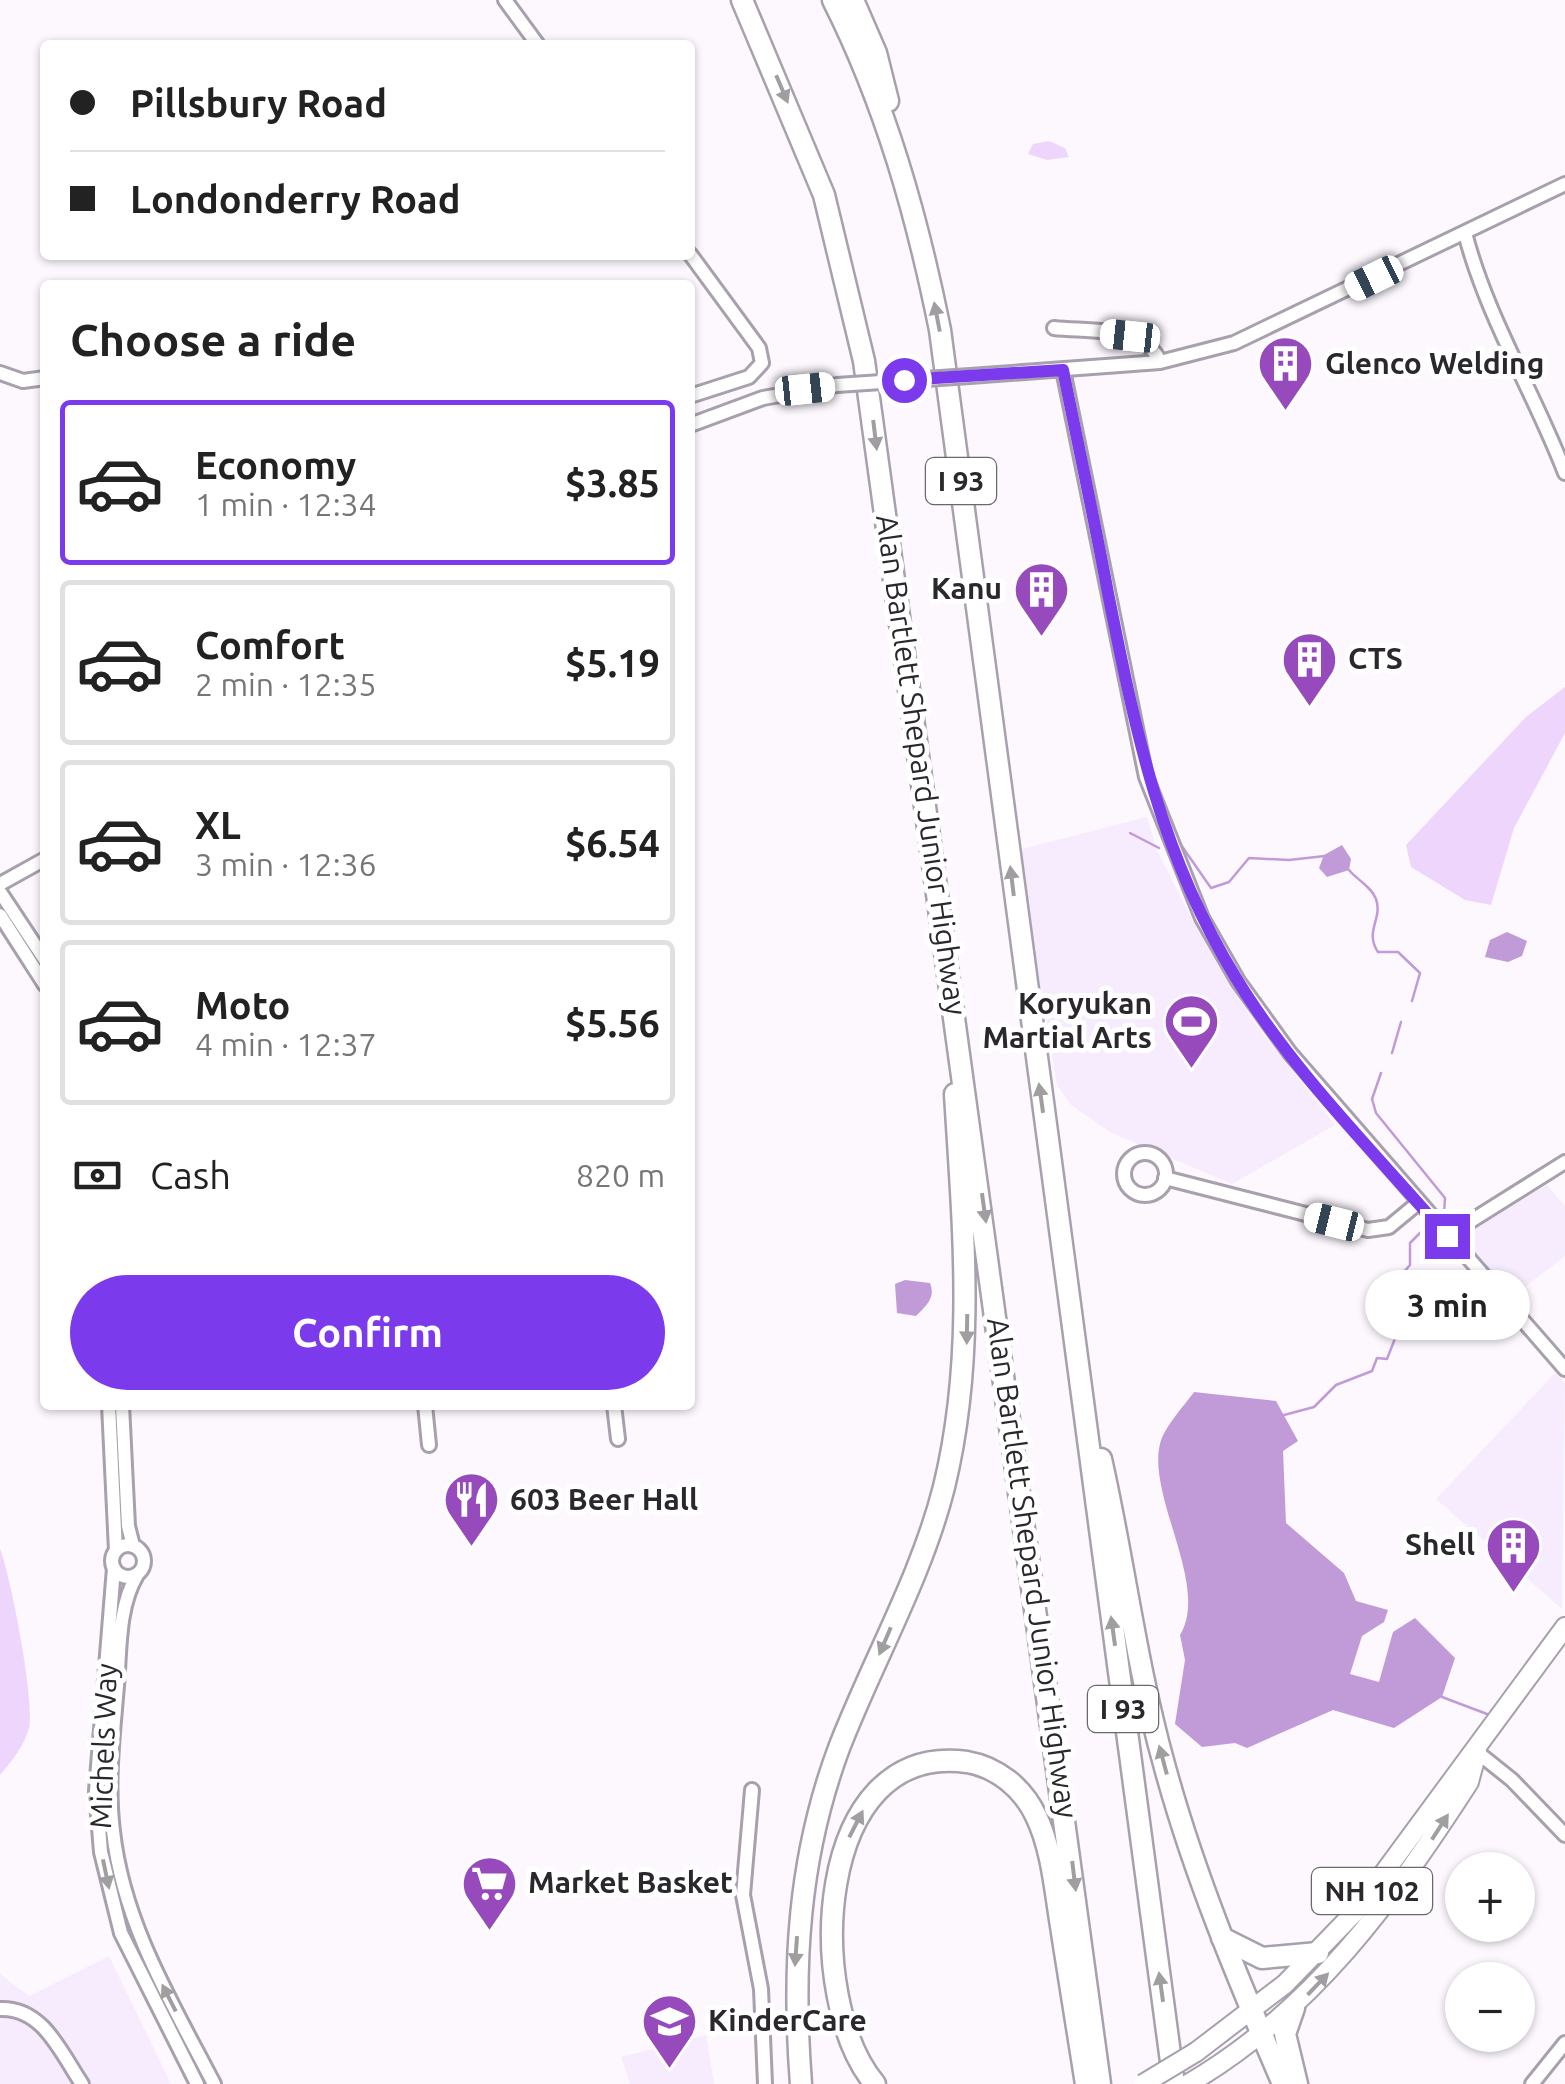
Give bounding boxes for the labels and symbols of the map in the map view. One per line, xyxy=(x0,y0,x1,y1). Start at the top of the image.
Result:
one-way arrow xyxy=(775,74,791,104)
car xyxy=(1340,251,1408,305)
one-way arrow xyxy=(929,300,944,332)
car xyxy=(1099,318,1161,354)
building icon: Glenco Welding xyxy=(1256,334,1316,413)
place label: Glenco Welding xyxy=(1325,346,1544,380)
route start xyxy=(882,358,927,403)
car xyxy=(774,371,836,407)
one-way arrow xyxy=(867,420,883,452)
road number: I 93 xyxy=(926,458,996,504)
street label: Alan Bartlett Shepard Junior Highway xyxy=(870,512,974,1017)
building icon: Kanu xyxy=(1011,559,1071,638)
place label: Kanu xyxy=(931,571,1002,605)
building icon: CTS xyxy=(1279,629,1339,708)
place label: CTS xyxy=(1348,641,1403,675)
one-way arrow xyxy=(1004,865,1020,897)
place label: Koryukan Martial Arts xyxy=(982,986,1152,1054)
sports icon: Koryukan Martial Arts xyxy=(1161,991,1221,1070)
one-way arrow xyxy=(1033,1082,1049,1113)
one-way arrow xyxy=(976,1192,992,1224)
car xyxy=(1301,1200,1367,1244)
route end xyxy=(1425,1214,1470,1259)
callout: 3 min xyxy=(1364,1271,1530,1341)
one-way arrow xyxy=(958,1313,974,1345)
street label: Alan Bartlett Shepard Junior Highway xyxy=(981,1315,1085,1820)
restaurant icon: 603 Beer Hall xyxy=(441,1470,501,1549)
place label: 603 Beer Hall xyxy=(510,1482,698,1516)
building icon: Shell xyxy=(1484,1515,1544,1594)
place label: Shell xyxy=(1405,1527,1475,1561)
one-way arrow xyxy=(1104,1614,1120,1646)
one-way arrow xyxy=(877,1626,893,1656)
street label: Michels Way xyxy=(83,1663,123,1829)
road number: I 93 xyxy=(1088,1686,1158,1732)
one-way arrow xyxy=(1155,1744,1171,1775)
one-way arrow xyxy=(847,1810,864,1839)
one-way arrow xyxy=(1430,1813,1449,1840)
supermarket icon: Market Basket xyxy=(459,1853,519,1932)
one-way arrow xyxy=(98,1859,114,1890)
one-way arrow xyxy=(1066,1861,1082,1893)
place label: Market Basket xyxy=(528,1865,733,1899)
road number: NH 102 xyxy=(1312,1868,1432,1914)
one-way arrow xyxy=(788,1936,804,1968)
one-way arrow xyxy=(1152,1971,1168,2003)
one-way arrow xyxy=(1306,1972,1330,1996)
one-way arrow xyxy=(161,1983,178,2012)
school or university icon: KinderCare xyxy=(639,1991,699,2070)
place label: KinderCare xyxy=(708,2003,867,2037)

